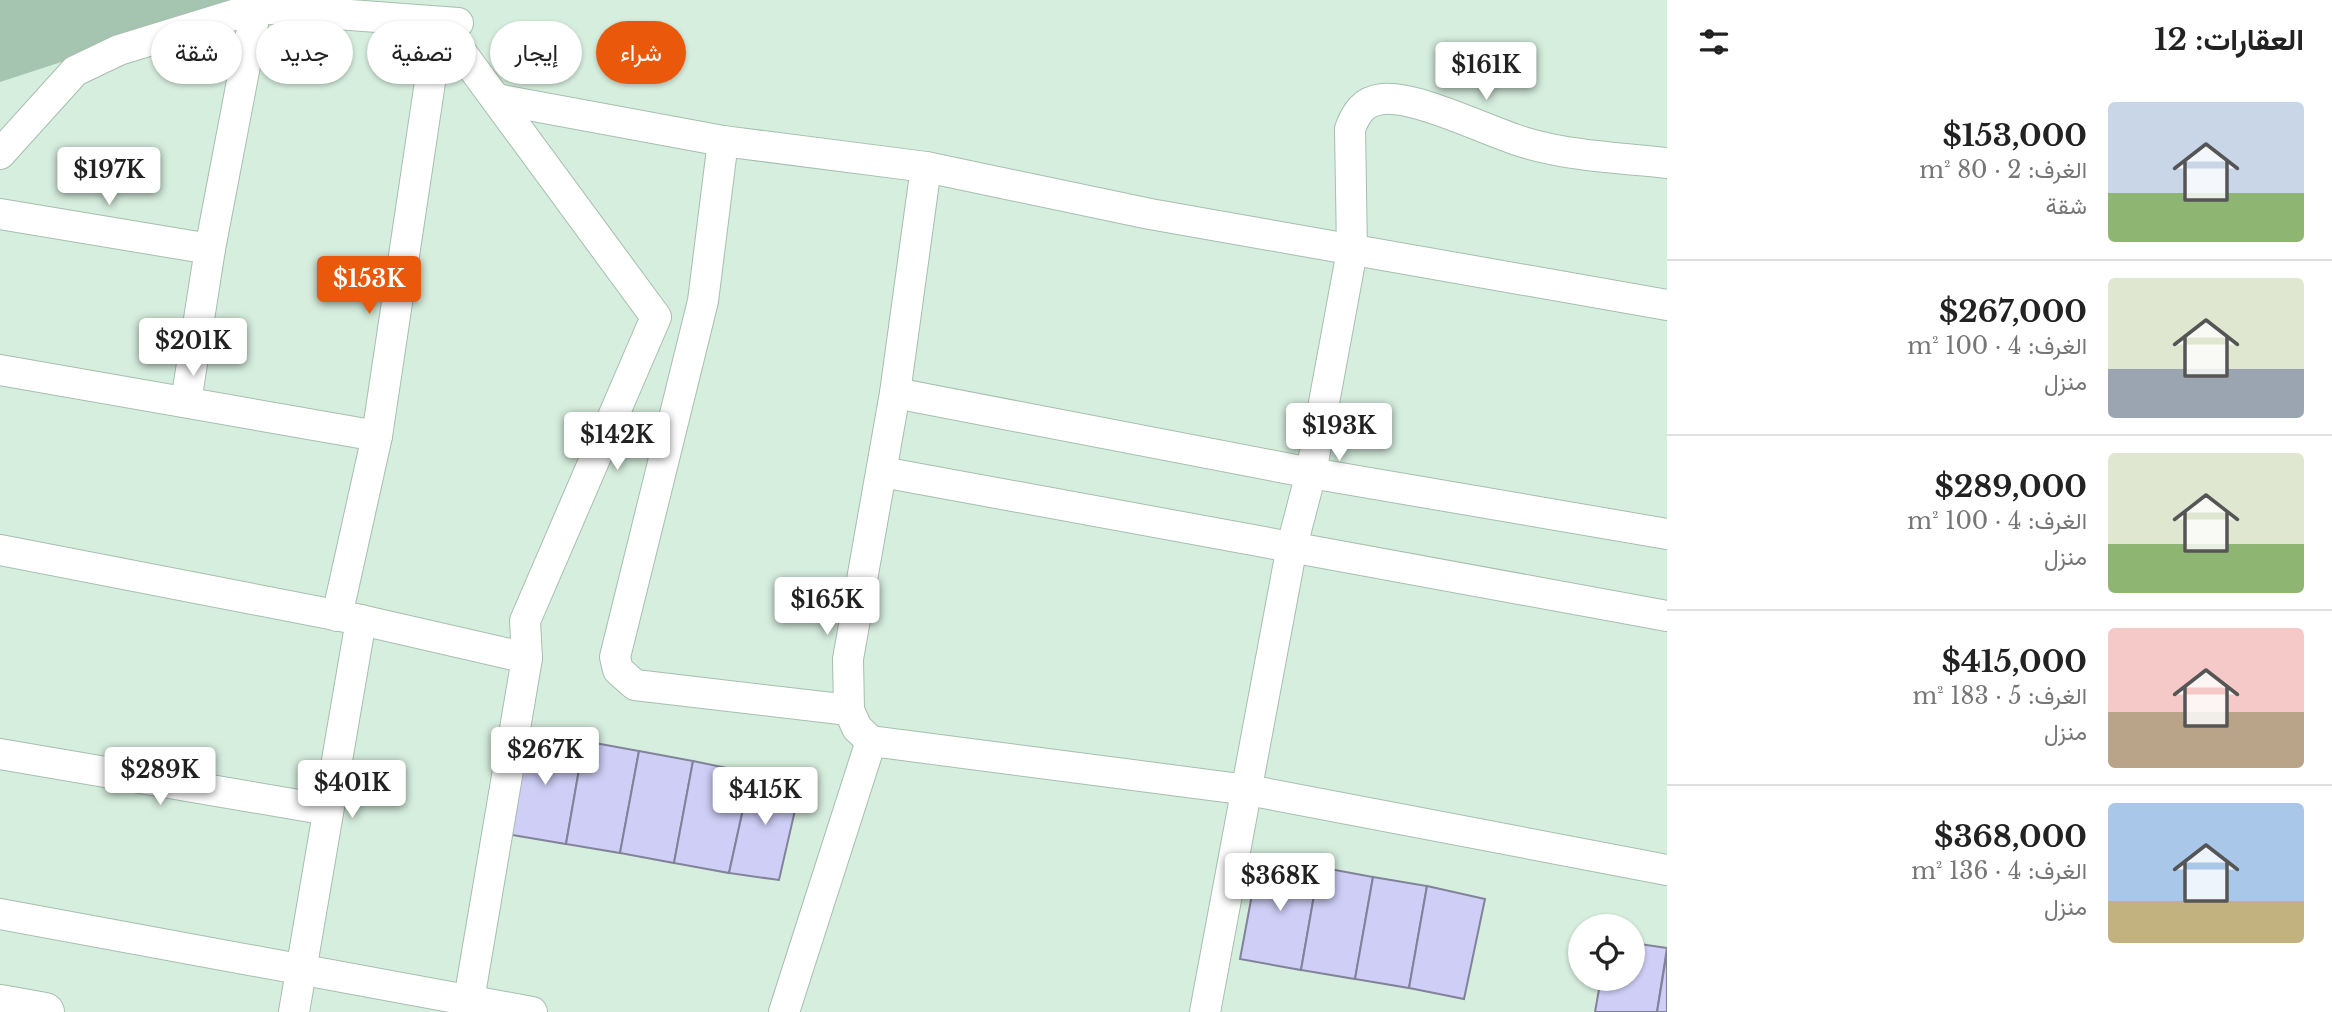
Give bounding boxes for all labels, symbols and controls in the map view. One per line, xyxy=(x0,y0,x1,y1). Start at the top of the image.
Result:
chip: شقة xyxy=(151,21,242,84)
chip: جديد xyxy=(256,21,353,84)
chip: تصفية xyxy=(367,21,476,84)
chip: إيجار xyxy=(490,21,582,84)
chip: شراء xyxy=(596,21,686,84)
text: العقارات: 12 xyxy=(2154,21,2304,58)
icon: filters xyxy=(1695,23,1733,61)
pin: $161K xyxy=(1437,42,1535,102)
text: $161K xyxy=(1451,51,1521,79)
text: $153,000 xyxy=(1942,117,2087,154)
icon: home xyxy=(2164,130,2248,214)
pin: $197K xyxy=(60,148,158,207)
text: $197K xyxy=(73,156,145,184)
text: الغرف: 2 · 80 m² xyxy=(1919,156,2087,184)
text: شقة xyxy=(2045,192,2087,220)
pin: $153K xyxy=(320,256,418,316)
text: $153K xyxy=(333,265,405,293)
text: $267,000 xyxy=(1939,293,2087,330)
icon: home xyxy=(2164,306,2248,390)
pin: $201K xyxy=(144,318,242,378)
text: $201K xyxy=(155,327,231,355)
text: الغرف: 4 · 100 m² xyxy=(1907,332,2087,360)
text: منزل xyxy=(2044,368,2087,396)
pin: $193K xyxy=(1290,404,1388,463)
pin: $142K xyxy=(568,412,666,472)
text: $193K xyxy=(1302,412,1376,440)
text: $142K xyxy=(580,421,654,449)
text: $289,000 xyxy=(1934,468,2087,505)
icon: home xyxy=(2164,481,2248,565)
text: الغرف: 4 · 100 m² xyxy=(1907,507,2087,535)
text: منزل xyxy=(2044,543,2087,571)
pin: $165K xyxy=(778,578,876,637)
text: $165K xyxy=(791,586,863,614)
text: $415,000 xyxy=(1942,643,2087,680)
icon: home xyxy=(2164,656,2248,740)
text: الغرف: 5 · 183 m² xyxy=(1912,682,2087,710)
text: منزل xyxy=(2044,718,2087,746)
pin: $267K xyxy=(496,728,594,787)
text: $267K xyxy=(507,736,583,764)
pin: $289K xyxy=(111,748,209,807)
text: $289K xyxy=(121,756,199,784)
pin: $401K xyxy=(303,760,401,820)
pin: $415K xyxy=(716,768,814,827)
text: $401K xyxy=(314,769,390,797)
text: $415K xyxy=(729,776,801,804)
text: $368,000 xyxy=(1934,818,2087,855)
icon: home xyxy=(2164,831,2248,915)
pin: $368K xyxy=(1231,853,1329,913)
text: الغرف: 4 · 136 m² xyxy=(1911,857,2087,885)
text: $368K xyxy=(1241,862,1319,890)
text: منزل xyxy=(2044,893,2087,921)
map controls xyxy=(1568,914,1645,991)
button: locate xyxy=(1568,914,1645,991)

